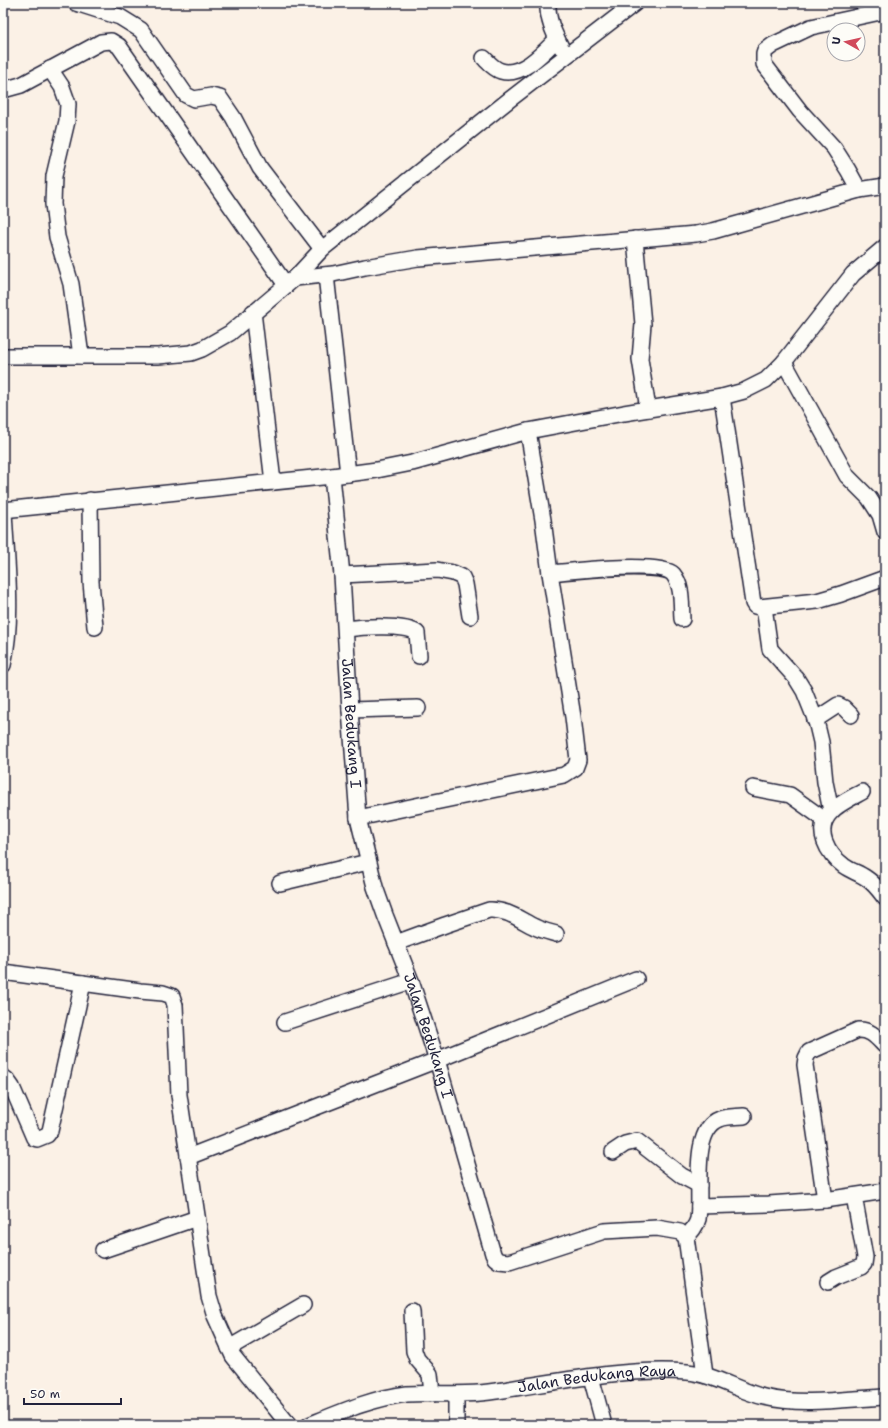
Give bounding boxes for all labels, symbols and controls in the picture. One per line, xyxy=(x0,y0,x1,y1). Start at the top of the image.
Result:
north arrow xyxy=(826,22,866,62)
text: U xyxy=(829,36,845,45)
street label: Jalan Bedukang I xyxy=(337,658,366,789)
street label: Jalan Bedukang I xyxy=(399,970,457,1100)
street label: Jalan Bedukang Raya xyxy=(516,1361,677,1398)
scale bar xyxy=(24,1380,121,1406)
text: 50 m xyxy=(30,1386,60,1402)

